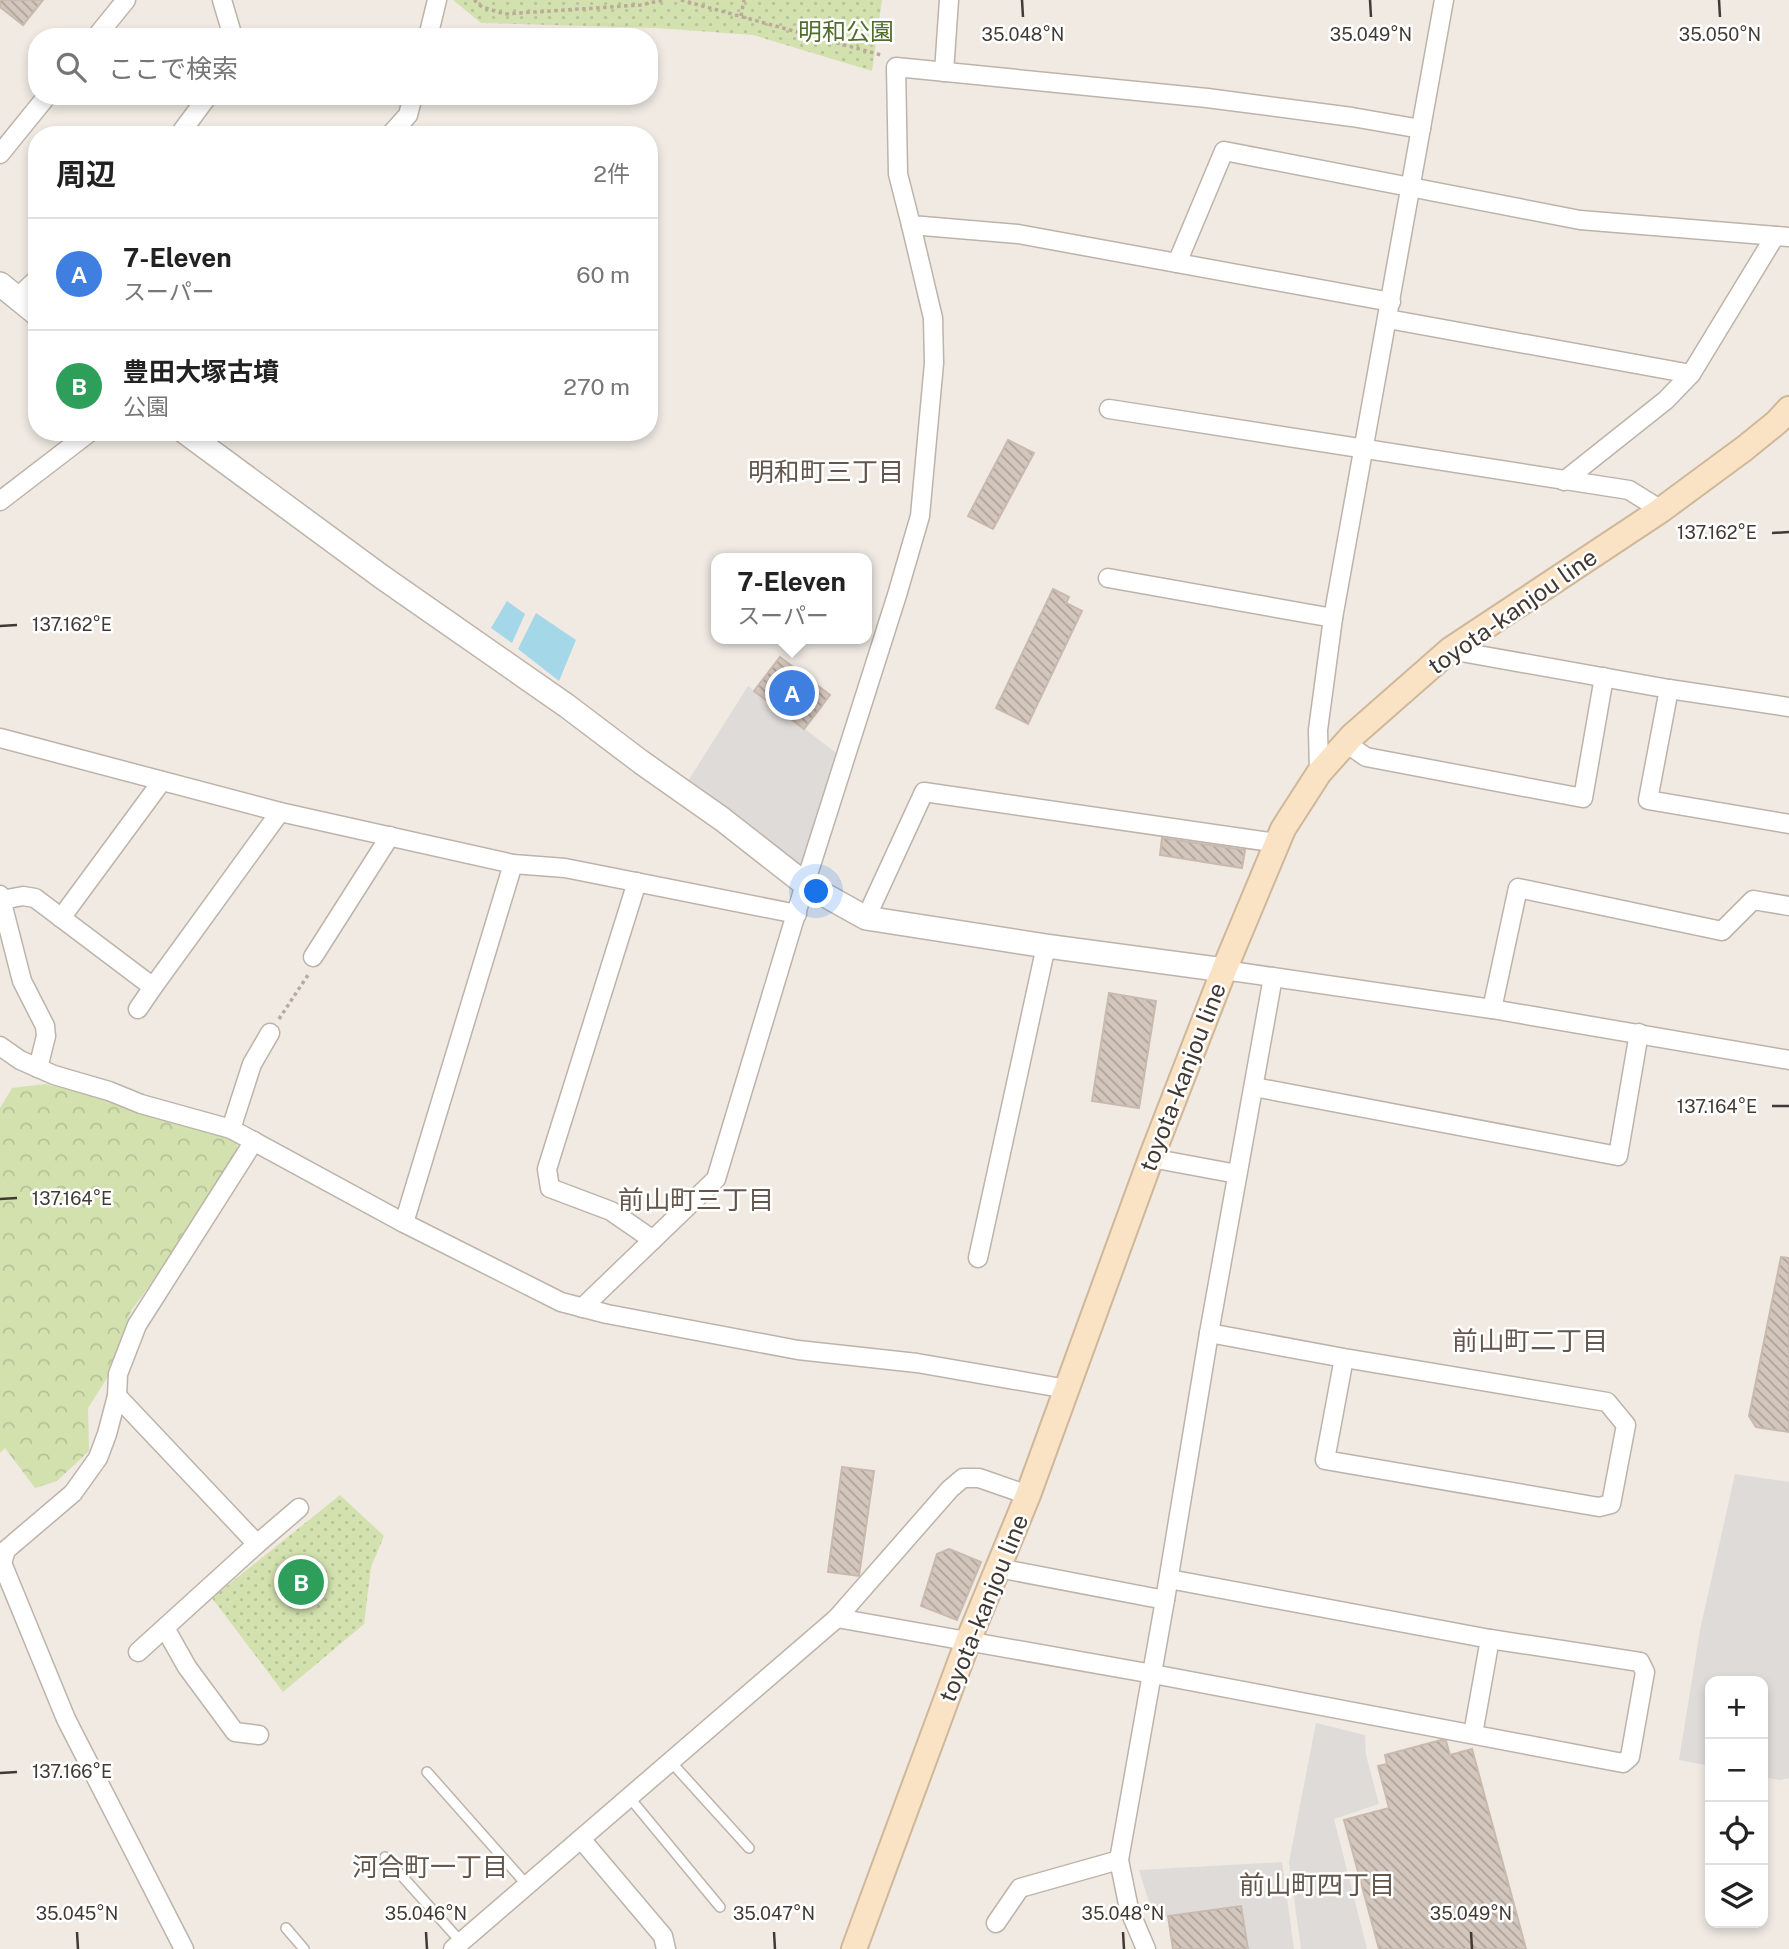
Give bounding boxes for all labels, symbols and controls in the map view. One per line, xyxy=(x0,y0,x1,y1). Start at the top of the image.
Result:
park label: 明和公園 xyxy=(798,17,894,45)
text: 35.048°N xyxy=(982,24,1064,45)
text: 35.049°N xyxy=(1330,24,1412,45)
text: 35.050°N xyxy=(1679,24,1761,45)
search box xyxy=(28,28,658,105)
icon: search xyxy=(52,48,90,86)
text: ここで検索 xyxy=(108,53,238,84)
text: 周辺 xyxy=(56,156,116,192)
text: 2件 xyxy=(593,160,630,187)
text: 7-Eleven xyxy=(123,242,232,273)
text: A xyxy=(71,261,87,288)
text: 60 m xyxy=(576,261,630,288)
text: スーパー xyxy=(123,278,215,305)
text: 豊田大塚古墳 xyxy=(123,356,279,387)
text: B xyxy=(71,373,87,400)
text: 270 m xyxy=(563,373,630,400)
text: 公園 xyxy=(123,393,169,420)
district label: 明和町三丁目 xyxy=(748,456,904,487)
text: 137.162°E xyxy=(1677,522,1757,543)
street label: toyota-kanjou line xyxy=(1422,542,1602,680)
popup xyxy=(711,553,872,644)
text: 7-Eleven xyxy=(737,566,846,597)
text: スーパー xyxy=(737,602,829,629)
text: 137.162°E xyxy=(32,614,112,635)
pin: A xyxy=(769,667,815,719)
your location xyxy=(799,874,833,908)
street label: toyota-kanjou line xyxy=(1133,979,1231,1175)
text: 137.164°E xyxy=(1677,1096,1757,1117)
district label: 前山町三丁目 xyxy=(618,1184,774,1215)
text: 137.164°E xyxy=(32,1188,112,1209)
district label: 前山町二丁目 xyxy=(1452,1325,1608,1356)
street label: toyota-kanjou line xyxy=(933,1510,1033,1706)
pin: B xyxy=(278,1556,324,1608)
map controls xyxy=(1705,1676,1768,1928)
button: + xyxy=(1705,1676,1768,1739)
button: − xyxy=(1705,1739,1768,1802)
text: 137.166°E xyxy=(32,1761,112,1782)
button: locate xyxy=(1705,1802,1768,1865)
district label: 河合町一丁目 xyxy=(352,1851,508,1882)
button: layers xyxy=(1705,1865,1768,1928)
district label: 前山町四丁目 xyxy=(1239,1869,1395,1900)
text: 35.045°N xyxy=(36,1903,118,1924)
text: 35.046°N xyxy=(385,1903,467,1924)
text: 35.047°N xyxy=(733,1903,815,1924)
text: 35.048°N xyxy=(1082,1903,1164,1924)
text: 35.049°N xyxy=(1430,1903,1512,1924)

